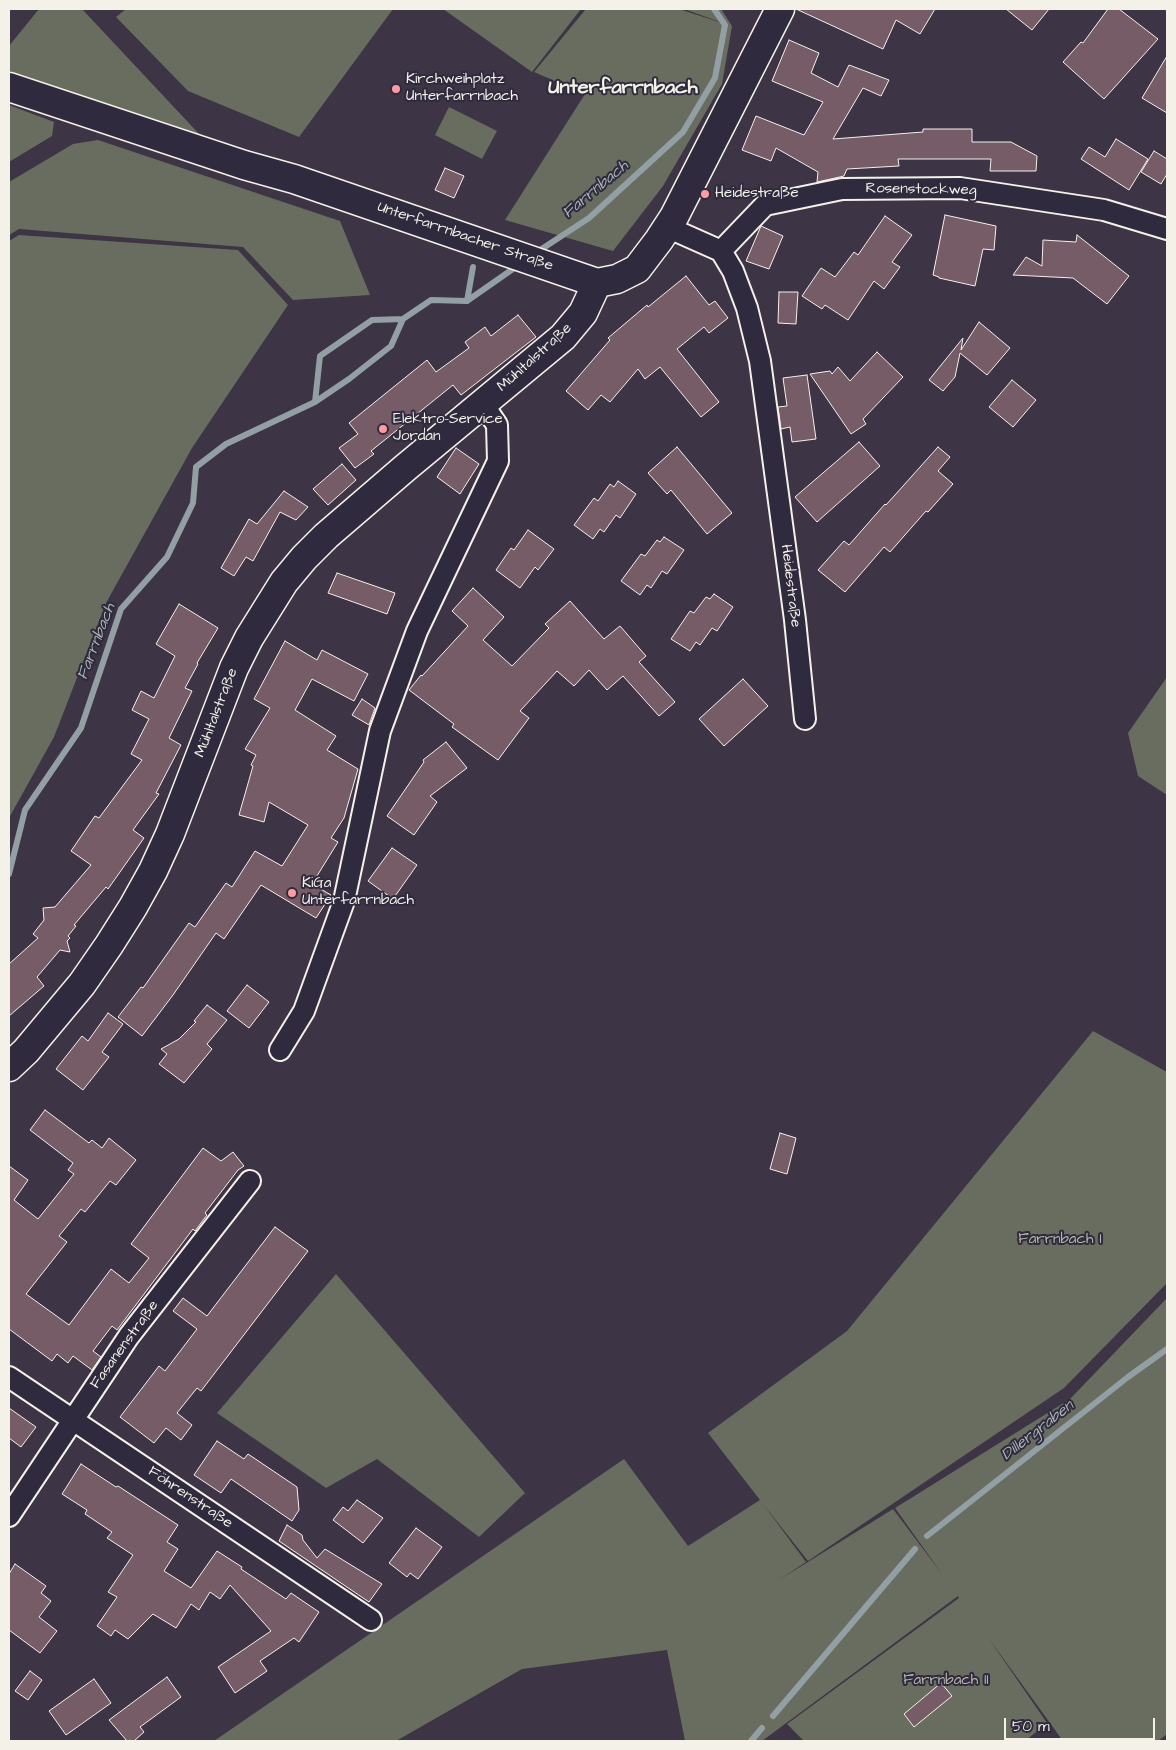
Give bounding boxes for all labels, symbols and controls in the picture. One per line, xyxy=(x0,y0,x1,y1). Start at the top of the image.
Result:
place label: Kirchweihplatz Unterfarrnbach xyxy=(406,71,518,106)
district label: Unterfarrnbach xyxy=(548,77,698,101)
marker: Kirchweihplatz Unterfarrnbach xyxy=(390,83,402,95)
water label: Farrnbach xyxy=(559,157,633,223)
street label: Rosenstockweg xyxy=(865,180,977,200)
place label: Heidestraße xyxy=(715,185,799,203)
marker: Heidestraße xyxy=(699,188,711,200)
street label: Unterfarrnbacher Straße xyxy=(375,198,555,276)
street label: Mühltalstraße xyxy=(494,320,576,396)
place label: Elektro-Service Jordan xyxy=(393,411,503,446)
marker: Elektro-Service Jordan xyxy=(377,423,389,435)
street label: Heidestraße xyxy=(776,543,804,629)
water label: Farrnbach xyxy=(74,601,120,683)
street label: Mühltalstraße xyxy=(192,666,242,760)
place label: KiGa Unterfarrnbach xyxy=(302,875,414,910)
marker: KiGa Unterfarrnbach xyxy=(286,887,298,899)
park label: Farrnbach I xyxy=(1018,1231,1102,1249)
street label: Fasanenstraße xyxy=(87,1297,163,1393)
water label: Dillergraben xyxy=(998,1397,1078,1465)
street label: Föhrenstraße xyxy=(144,1463,236,1533)
park label: Farrnbach II xyxy=(903,1672,989,1690)
scale bar xyxy=(1006,1708,1157,1740)
text: 50 m xyxy=(1012,1716,1050,1737)

